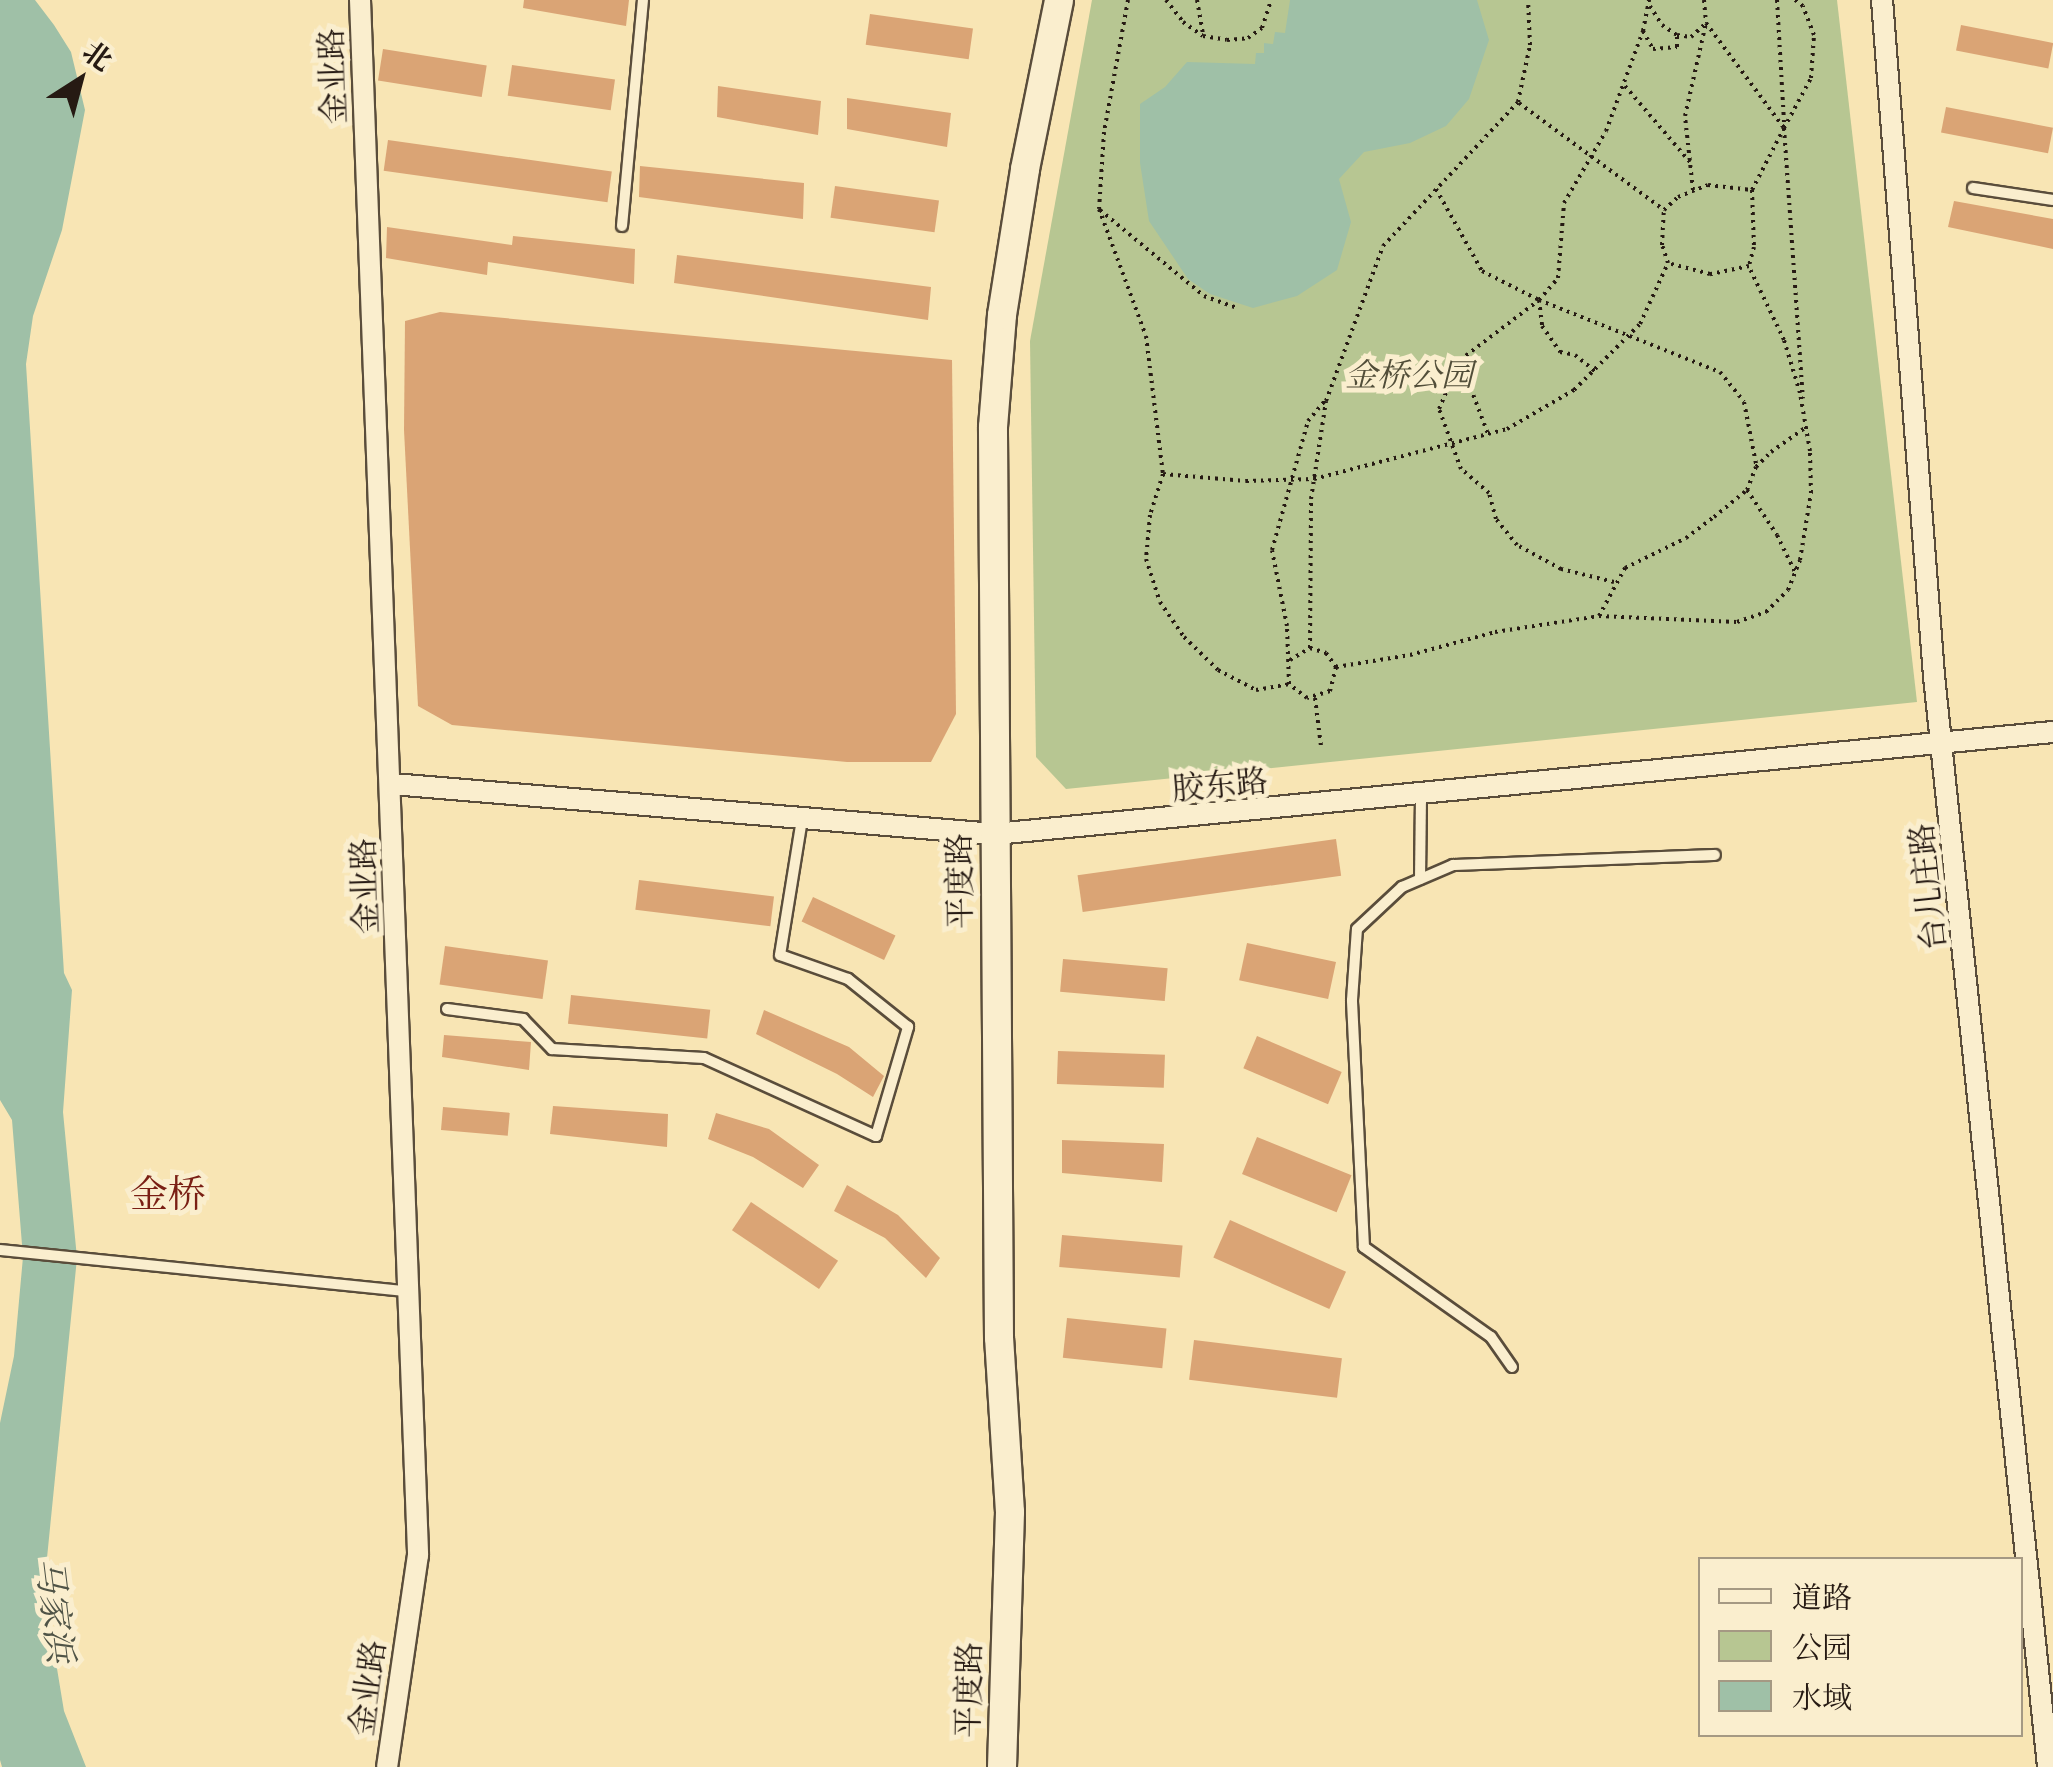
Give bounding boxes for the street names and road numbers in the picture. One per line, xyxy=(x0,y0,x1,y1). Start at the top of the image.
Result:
street label: 金业路 xyxy=(312,27,354,125)
street label: 胶东路 xyxy=(1171,762,1269,808)
street label: 台儿庄路 xyxy=(1902,821,1954,953)
street label: 平度路 xyxy=(940,833,980,929)
street label: 金业路 xyxy=(344,837,386,935)
street label: 金业路 xyxy=(342,1638,394,1738)
street label: 平度路 xyxy=(949,1642,989,1738)

